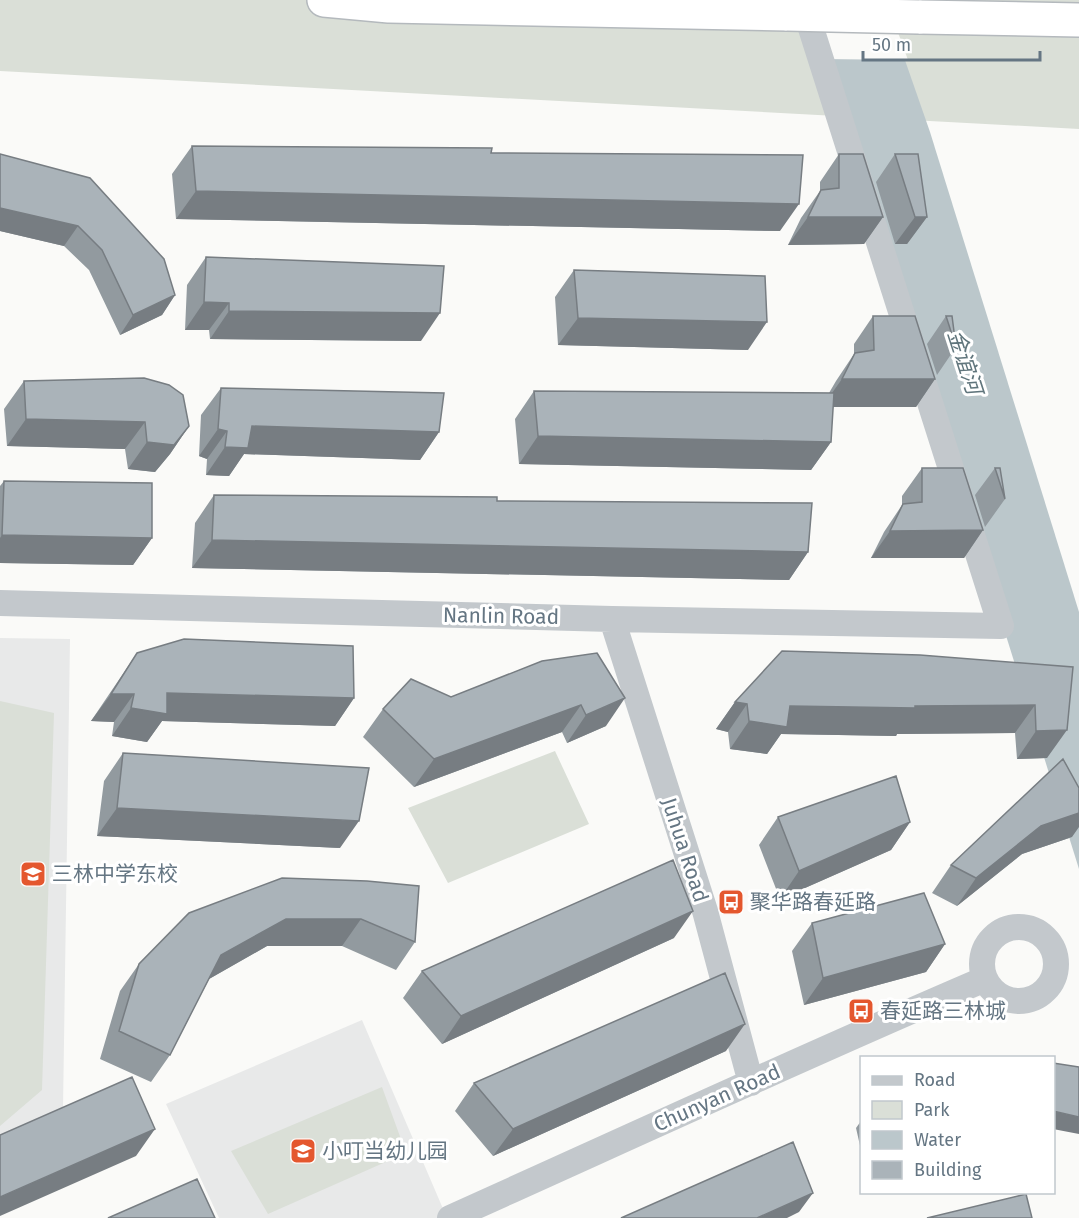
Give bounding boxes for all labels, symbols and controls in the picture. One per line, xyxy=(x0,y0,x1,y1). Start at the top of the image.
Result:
scale bar xyxy=(863,24,1040,62)
text: 50 m xyxy=(872,34,911,56)
water label: 金谊河 xyxy=(942,326,989,401)
street label: Nanlin Road xyxy=(443,602,559,630)
street label: Juhua Road xyxy=(656,794,714,906)
school or university icon: 三林中学东校 xyxy=(18,859,48,889)
place label: 三林中学东校 xyxy=(52,861,178,887)
bus stop icon: 聚华路春延路 xyxy=(716,887,746,917)
place label: 聚华路春延路 xyxy=(750,889,876,915)
bus stop icon: 春延路三林城 xyxy=(846,996,876,1026)
place label: 春延路三林城 xyxy=(880,998,1006,1024)
legend xyxy=(860,1056,1055,1194)
street label: Chunyan Road xyxy=(650,1058,784,1138)
text: Road xyxy=(914,1069,956,1091)
text: Park xyxy=(914,1099,950,1121)
text: Water xyxy=(914,1129,961,1151)
school or university icon: 小叮当幼儿园 xyxy=(288,1136,318,1166)
place label: 小叮当幼儿园 xyxy=(322,1138,448,1164)
text: Building xyxy=(914,1159,982,1181)

